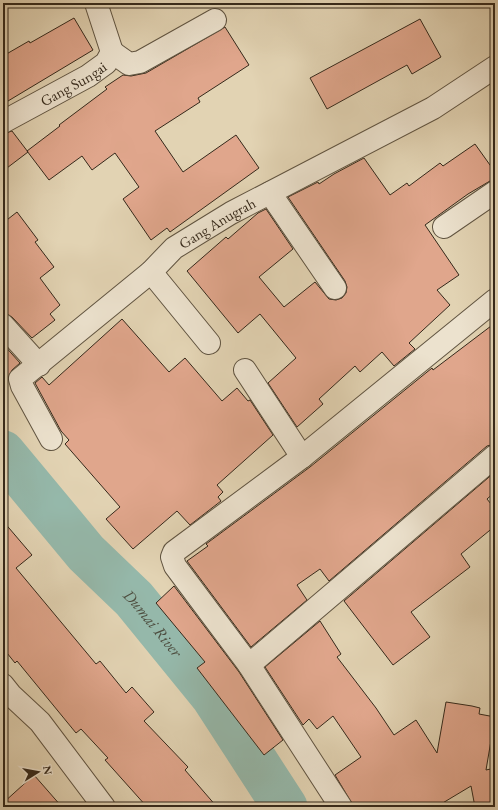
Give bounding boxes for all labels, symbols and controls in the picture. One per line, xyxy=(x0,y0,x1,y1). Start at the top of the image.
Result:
street label: Gang Sungai xyxy=(37,56,110,110)
street label: Gang Anugrah xyxy=(175,192,259,252)
water label: Dumai River xyxy=(119,584,188,662)
north arrow xyxy=(18,752,58,792)
text: N xyxy=(40,764,56,776)

